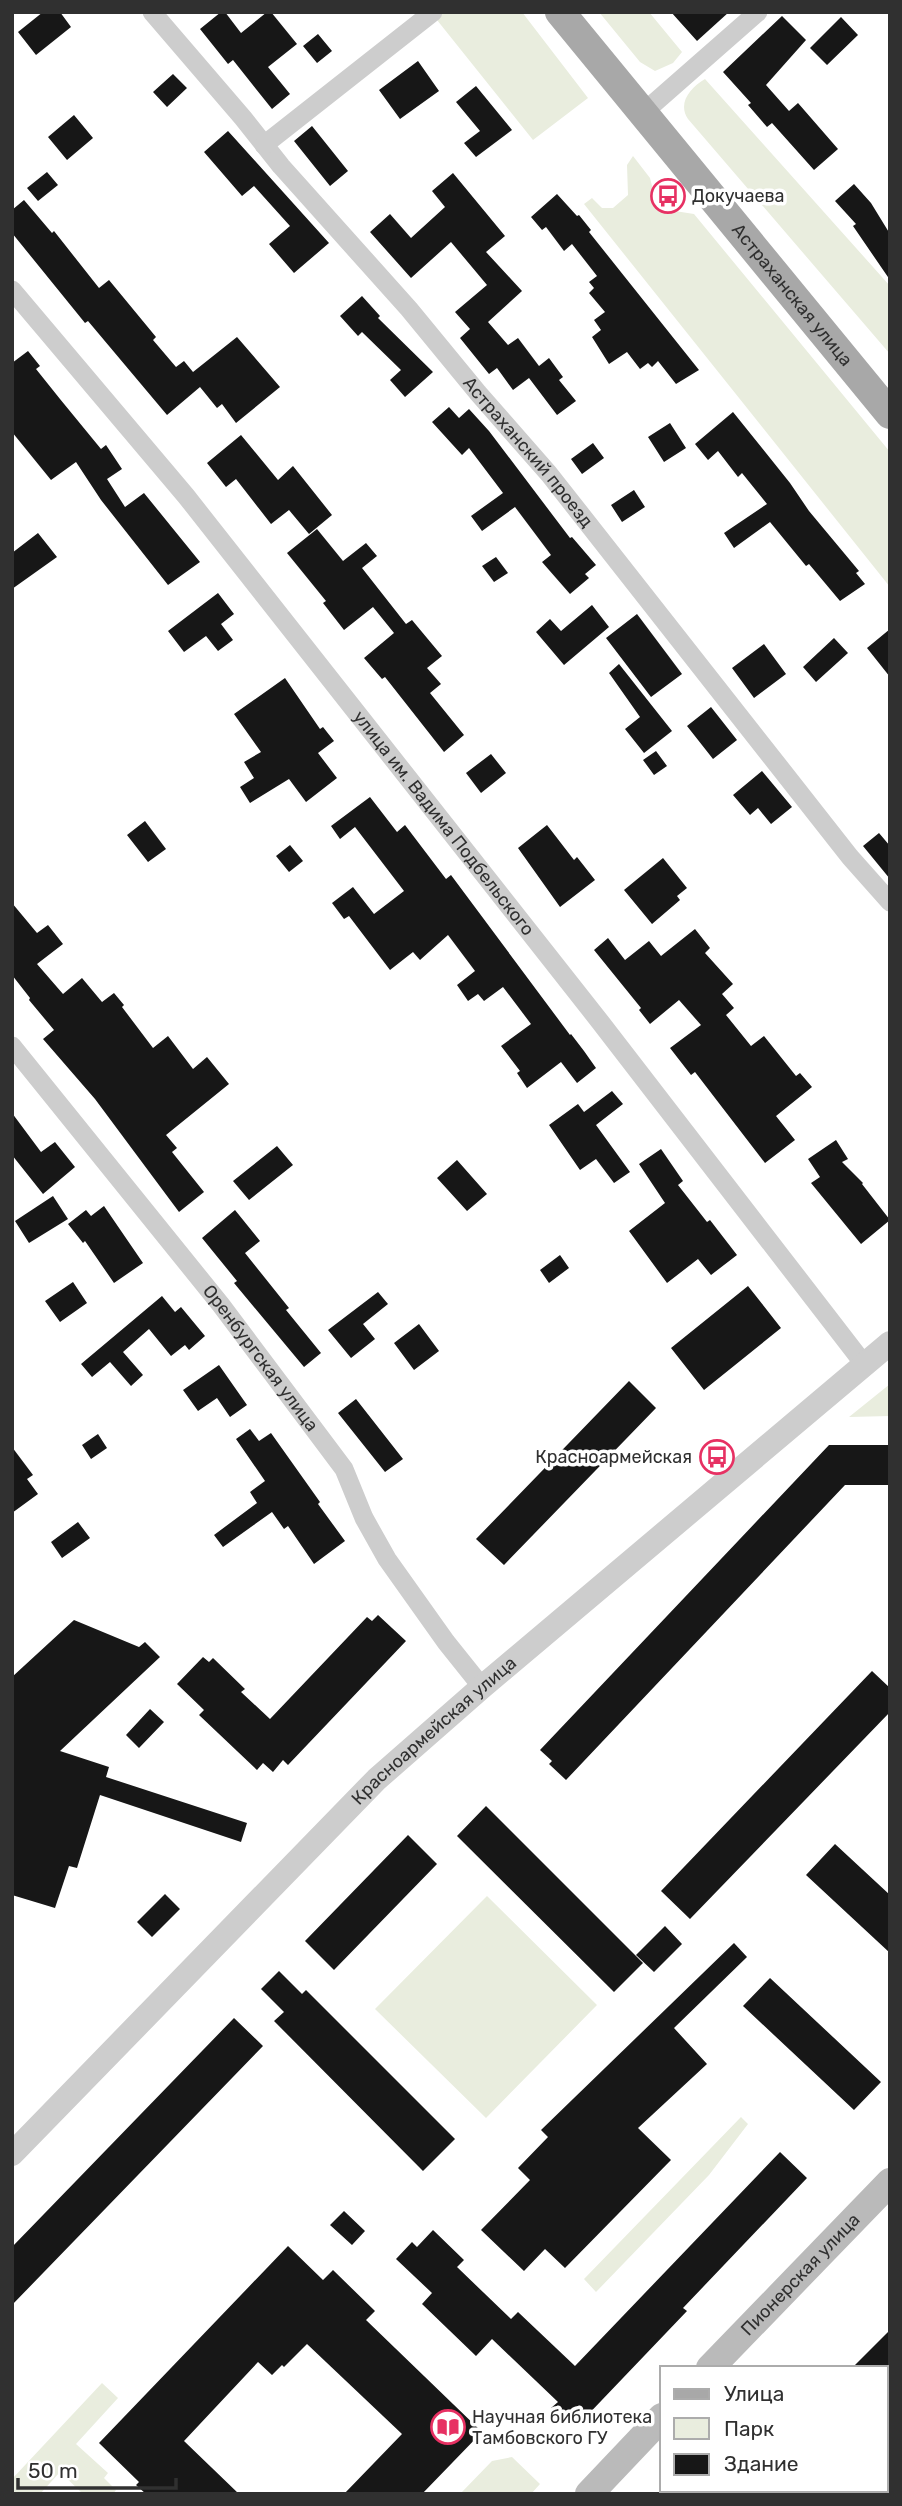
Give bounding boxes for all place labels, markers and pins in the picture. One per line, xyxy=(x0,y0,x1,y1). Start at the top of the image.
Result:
bus stop icon: Докучаева xyxy=(649,177,687,215)
place label: Докучаева xyxy=(692,185,785,207)
bus stop icon: Красноармейская xyxy=(698,1438,736,1476)
place label: Красноармейская xyxy=(535,1446,692,1468)
place label: Научная библиотека Тамбовского ГУ xyxy=(472,2406,652,2449)
library icon: Научная библиотека Тамбовского ГУ xyxy=(429,2408,467,2446)

